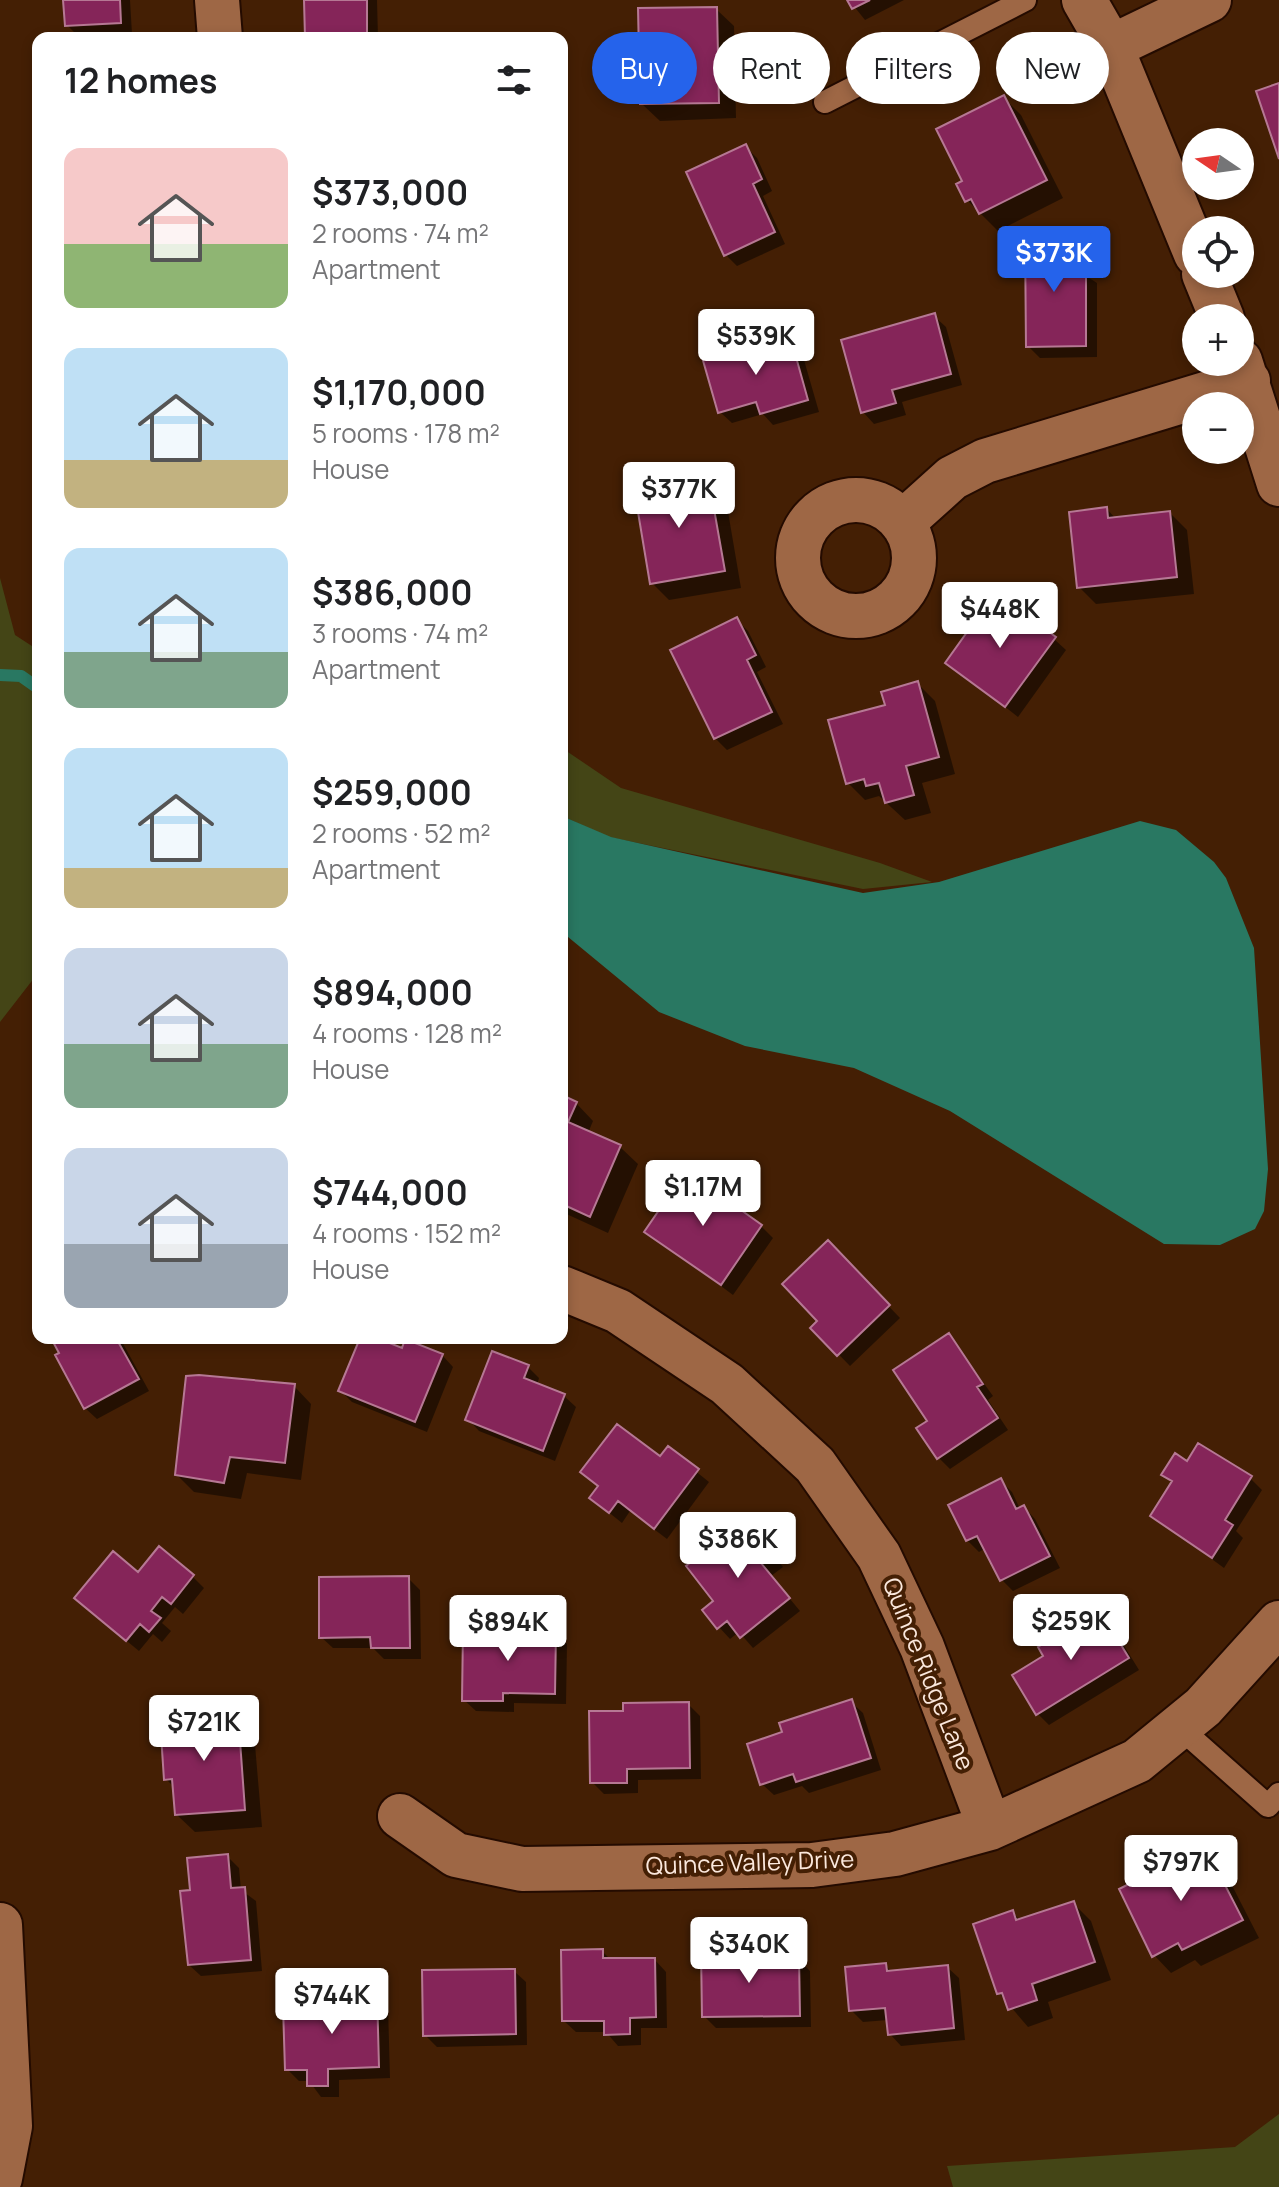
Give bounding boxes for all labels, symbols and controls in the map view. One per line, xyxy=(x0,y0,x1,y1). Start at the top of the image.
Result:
chip: Buy xyxy=(592,32,697,104)
chip: Rent xyxy=(713,32,830,104)
chip: Filters xyxy=(846,32,980,104)
chip: New xyxy=(996,32,1109,104)
text: 12 homes xyxy=(64,57,217,103)
icon: filters xyxy=(492,58,536,102)
north arrow xyxy=(1182,128,1254,200)
map controls xyxy=(1182,128,1254,464)
text: $373,000 xyxy=(312,169,468,215)
icon: home xyxy=(128,180,224,276)
text: 2 rooms · 74 m² xyxy=(312,215,489,251)
button: locate xyxy=(1182,216,1254,288)
pin: $373K xyxy=(998,226,1110,294)
text: $373K xyxy=(1015,234,1093,270)
text: Apartment xyxy=(312,251,441,287)
button: + xyxy=(1182,304,1254,376)
pin: $539K xyxy=(700,309,812,377)
text: $539K xyxy=(716,317,796,353)
text: $1,170,000 xyxy=(312,369,486,415)
icon: home xyxy=(128,380,224,476)
button: − xyxy=(1182,392,1254,464)
text: 5 rooms · 178 m² xyxy=(312,415,500,451)
text: House xyxy=(312,451,389,487)
pin: $377K xyxy=(623,462,735,530)
text: $377K xyxy=(641,470,717,506)
text: $386,000 xyxy=(312,569,473,615)
icon: home xyxy=(128,580,224,676)
pin: $448K xyxy=(944,582,1056,650)
text: $448K xyxy=(960,590,1040,626)
text: 3 rooms · 74 m² xyxy=(312,615,488,651)
text: Apartment xyxy=(312,651,441,687)
text: $259,000 xyxy=(312,769,472,815)
icon: home xyxy=(128,780,224,876)
text: 2 rooms · 52 m² xyxy=(312,815,491,851)
text: Apartment xyxy=(312,851,441,887)
text: $894,000 xyxy=(312,969,473,1015)
icon: home xyxy=(128,980,224,1076)
text: 4 rooms · 128 m² xyxy=(312,1015,502,1051)
text: House xyxy=(312,1051,389,1087)
pin: $1.17M xyxy=(638,1160,768,1228)
text: $1.17M xyxy=(664,1168,742,1204)
text: $744,000 xyxy=(312,1169,468,1215)
icon: home xyxy=(128,1180,224,1276)
text: 4 rooms · 152 m² xyxy=(312,1215,501,1251)
text: House xyxy=(312,1251,389,1287)
pin: $386K xyxy=(682,1512,794,1580)
text: $386K xyxy=(698,1520,778,1556)
street label: Quince Ridge Lane xyxy=(876,1572,983,1775)
pin: $259K xyxy=(1015,1594,1127,1662)
pin: $894K xyxy=(452,1595,564,1663)
text: $259K xyxy=(1031,1602,1111,1638)
text: $894K xyxy=(467,1603,549,1639)
pin: $721K xyxy=(148,1695,260,1763)
text: $721K xyxy=(167,1703,241,1739)
pin: $797K xyxy=(1125,1835,1237,1903)
street label: Quince Valley Drive xyxy=(645,1841,855,1882)
text: $797K xyxy=(1143,1843,1219,1879)
pin: $340K xyxy=(693,1917,805,1985)
text: $340K xyxy=(708,1925,790,1961)
pin: $744K xyxy=(276,1968,388,2036)
text: $744K xyxy=(293,1976,371,2012)

